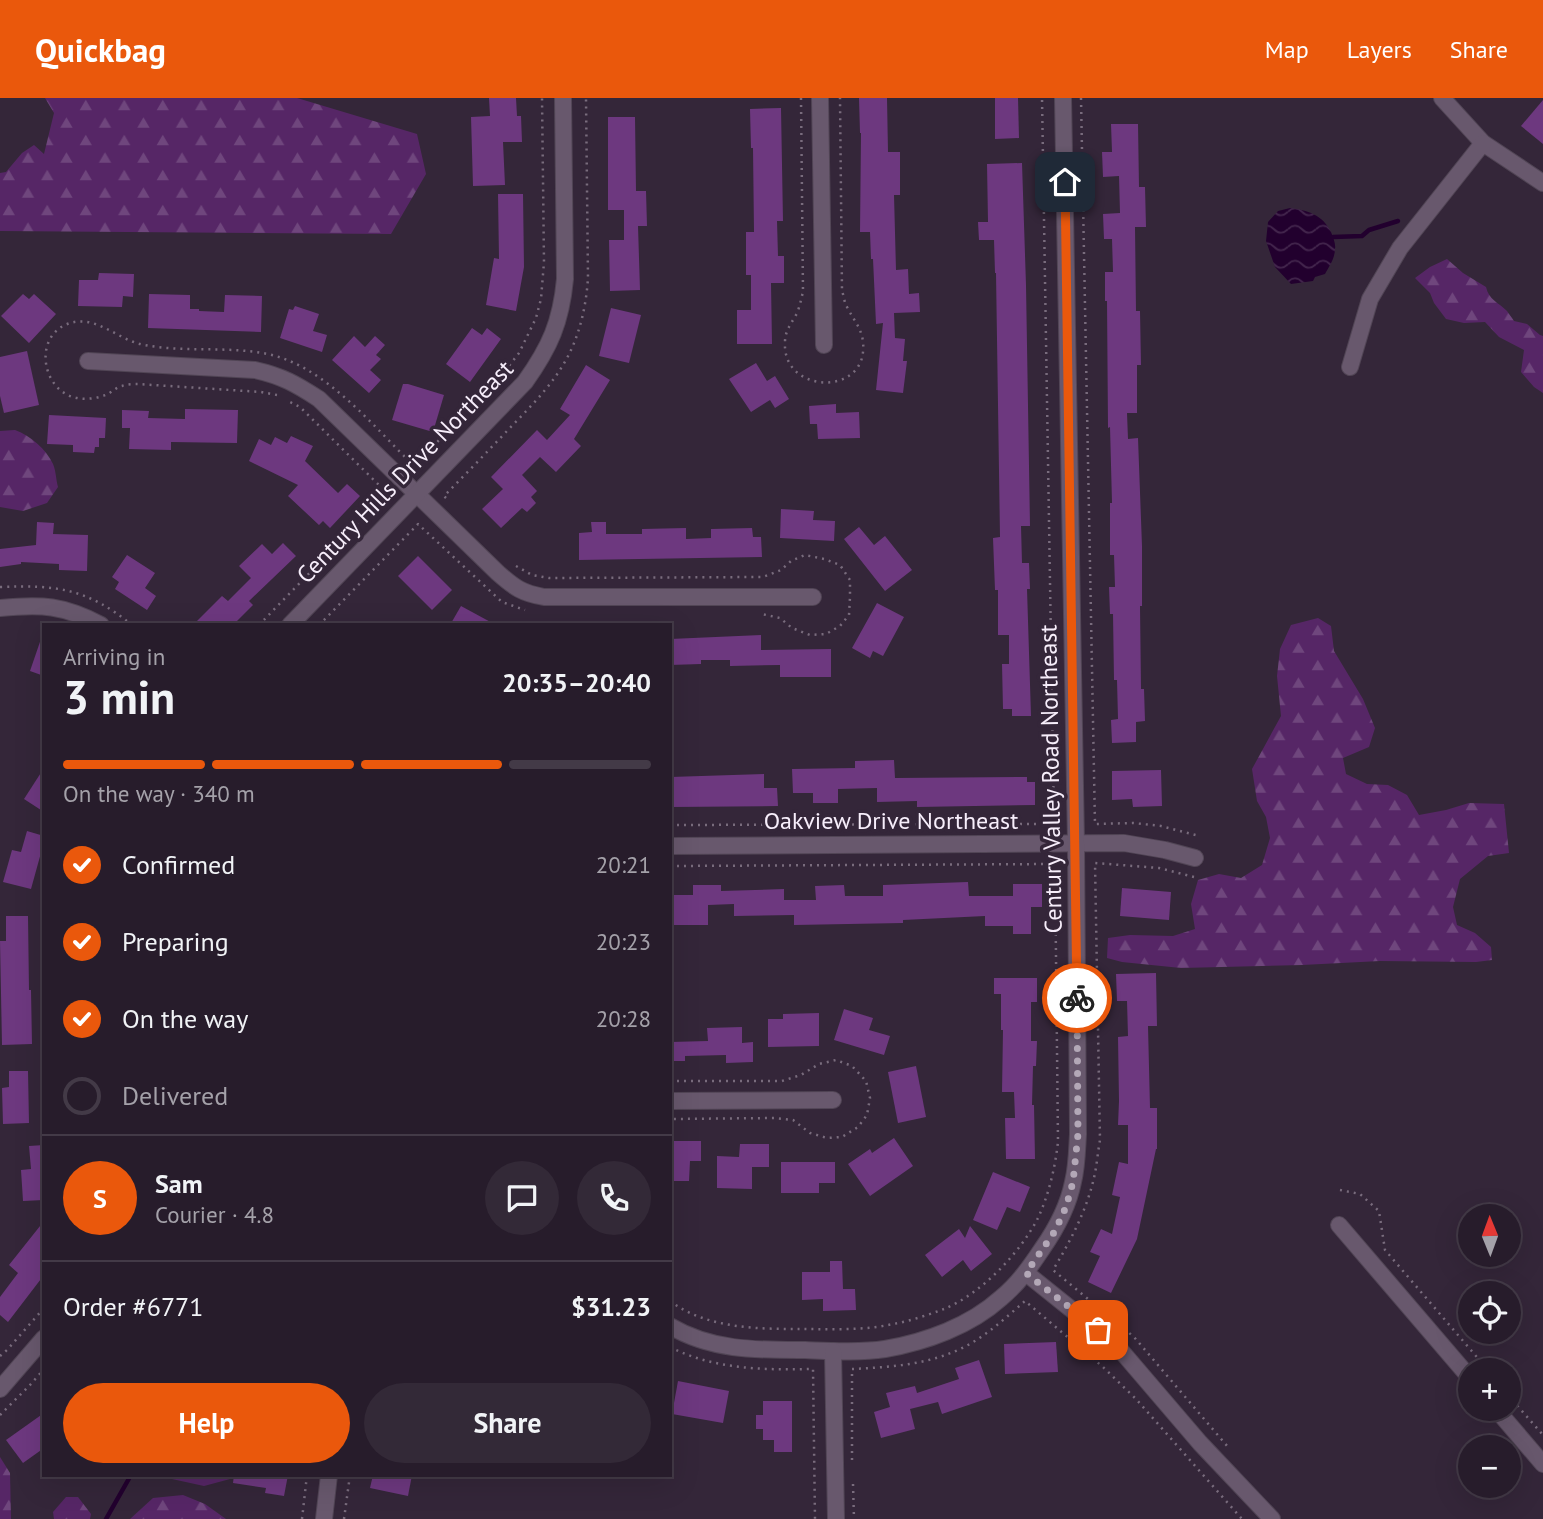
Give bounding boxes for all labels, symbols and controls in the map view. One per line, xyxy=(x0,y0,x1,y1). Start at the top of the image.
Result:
text: Quickbag xyxy=(35,28,166,71)
text: Map xyxy=(1265,34,1309,65)
text: Layers xyxy=(1347,34,1412,65)
text: Share xyxy=(1450,34,1508,65)
pin xyxy=(1035,152,1095,212)
icon: home xyxy=(1046,163,1084,201)
street label: Century Hills Drive Northeast xyxy=(290,353,520,590)
street label: Century Valley Road Northeast xyxy=(1032,624,1069,934)
text: Arriving in xyxy=(63,642,165,671)
text: 20:35–20:40 xyxy=(502,666,651,699)
text: 3 min xyxy=(63,667,175,727)
text: On the way · 340 m xyxy=(63,779,255,808)
street label: Oakview Drive Northeast xyxy=(764,805,1018,836)
icon: check xyxy=(63,846,101,884)
text: Confirmed xyxy=(122,848,235,881)
text: 20:21 xyxy=(596,850,651,879)
icon: check xyxy=(63,923,101,961)
text: Preparing xyxy=(122,925,229,958)
text: 20:23 xyxy=(596,927,651,956)
courier xyxy=(1042,963,1112,1033)
icon: bike xyxy=(1058,979,1096,1017)
icon: check xyxy=(63,1000,101,1038)
text: On the way xyxy=(122,1002,248,1035)
text: 20:28 xyxy=(596,1004,651,1033)
text: Delivered xyxy=(122,1079,228,1112)
button: chat xyxy=(485,1161,559,1235)
button: phone xyxy=(577,1161,651,1235)
text: Sam xyxy=(155,1167,203,1200)
text: S xyxy=(93,1182,107,1215)
text: Courier · 4.8 xyxy=(155,1200,274,1229)
north arrow xyxy=(1458,1204,1521,1267)
map controls xyxy=(1458,1204,1521,1498)
button: locate xyxy=(1458,1281,1521,1344)
text: Order #6771 xyxy=(63,1290,203,1323)
text: $31.23 xyxy=(571,1290,651,1323)
pin xyxy=(1068,1300,1128,1360)
icon: bag xyxy=(1079,1311,1117,1349)
button: + xyxy=(1458,1358,1521,1421)
button: Help xyxy=(63,1383,350,1463)
button: Share xyxy=(364,1383,651,1463)
button: − xyxy=(1458,1435,1521,1498)

